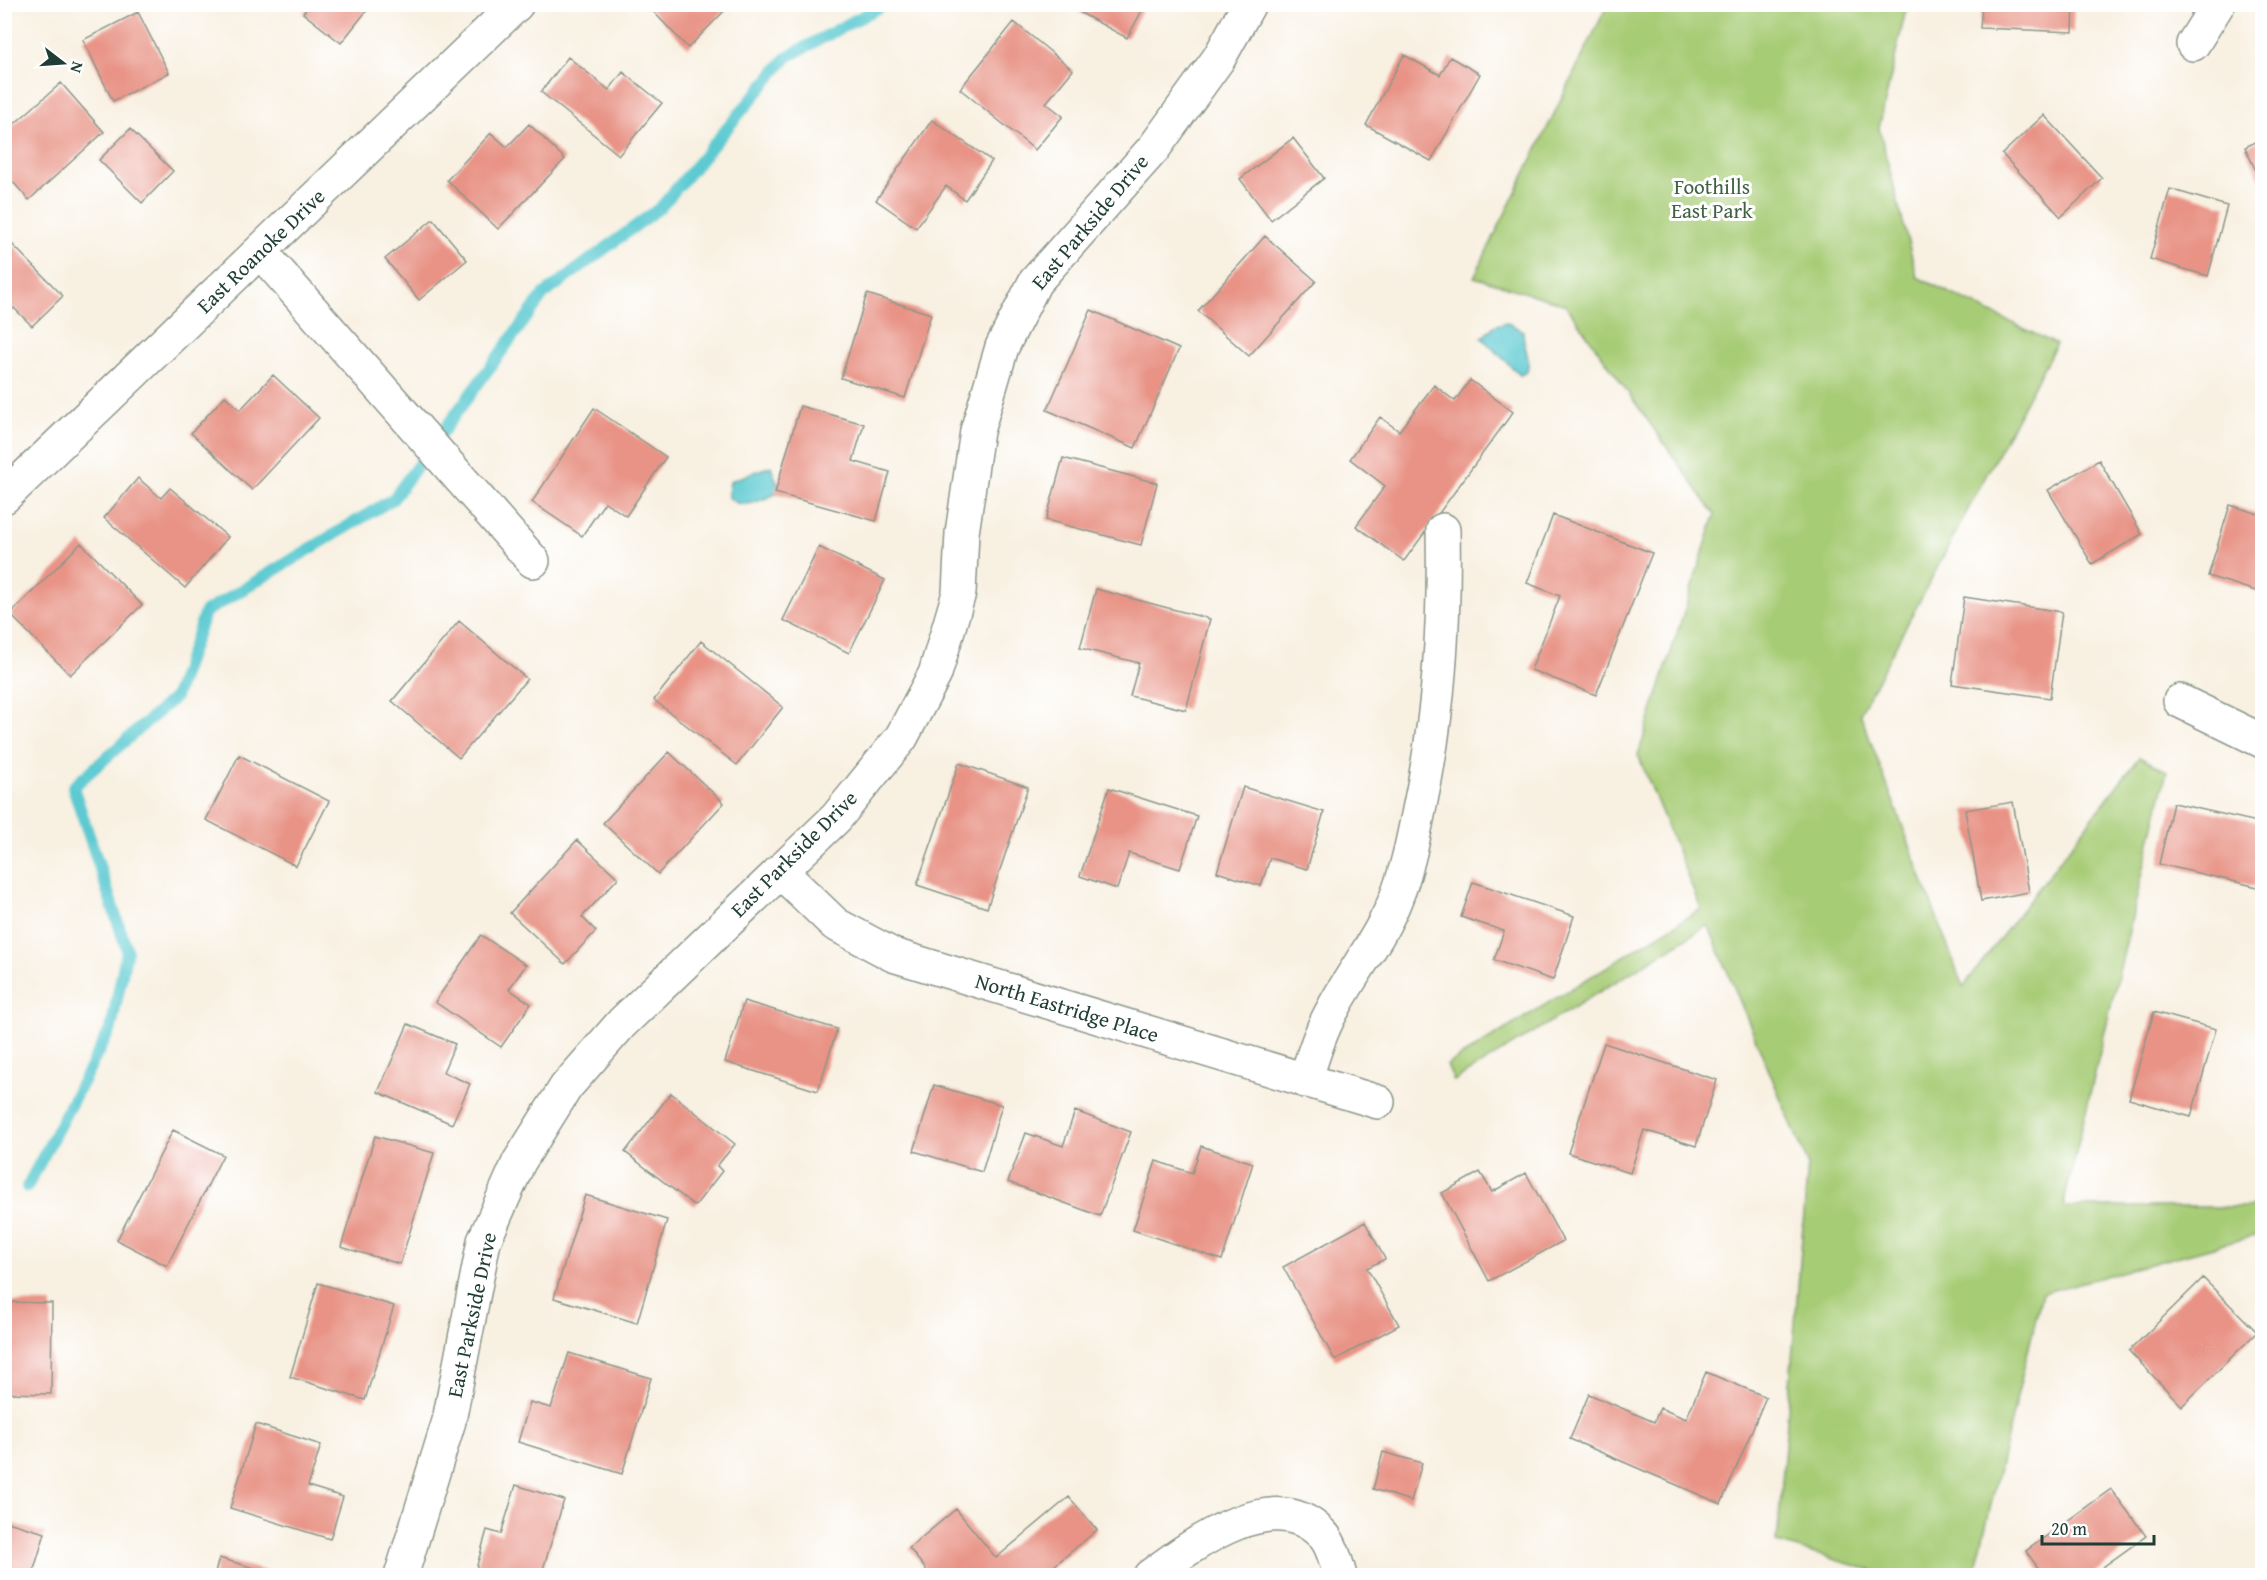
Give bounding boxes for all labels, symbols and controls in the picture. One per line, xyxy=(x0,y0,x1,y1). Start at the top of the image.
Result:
north arrow xyxy=(33,33,93,93)
text: N xyxy=(64,59,90,76)
street label: East Parkside Drive xyxy=(1024,147,1156,296)
park label: Foothills East Park xyxy=(1671,171,1753,226)
street label: East Roanoke Drive xyxy=(189,181,332,320)
street label: East Parkside Drive xyxy=(723,783,864,924)
street label: North Eastridge Place xyxy=(972,965,1163,1050)
street label: East Parkside Drive xyxy=(439,1229,504,1401)
scale bar xyxy=(2042,1508,2154,1546)
text: 20 m xyxy=(2051,1515,2087,1542)

